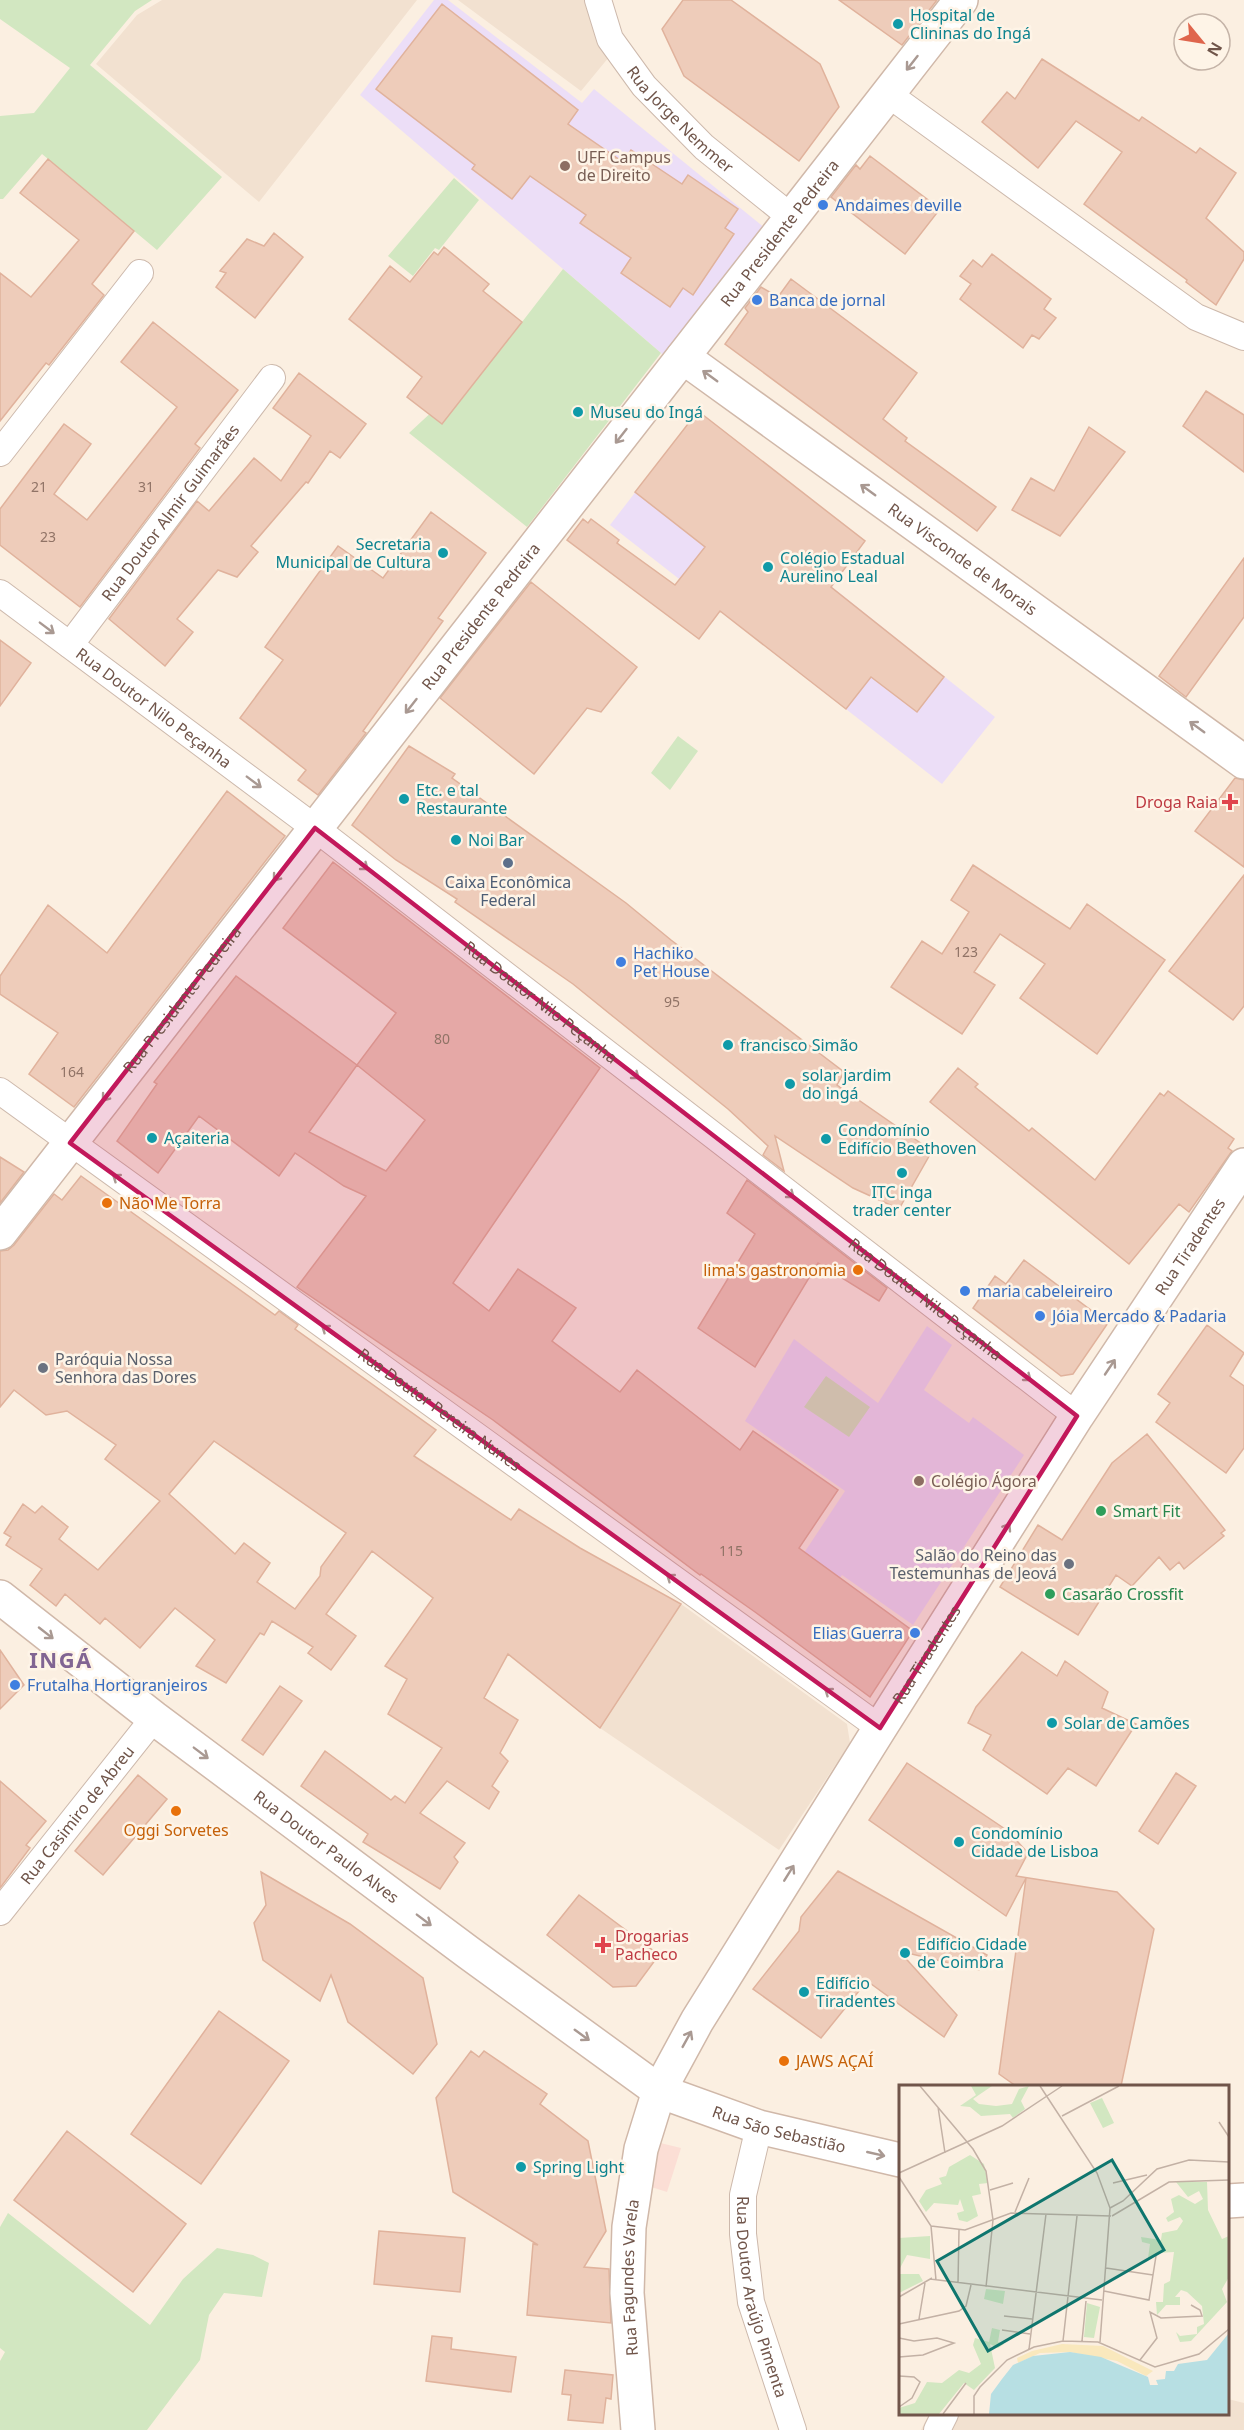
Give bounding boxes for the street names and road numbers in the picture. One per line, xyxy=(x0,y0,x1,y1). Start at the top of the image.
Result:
street label: Rua Jorge Nemmer xyxy=(622,61,739,178)
street label: Rua Presidente Pedreira xyxy=(715,155,844,311)
street label: Rua Doutor Almir Guimarães xyxy=(96,420,244,606)
street label: Rua Visconde de Morais xyxy=(884,498,1042,620)
street label: Rua Presidente Pedreira xyxy=(416,538,545,694)
street label: Rua Doutor Nilo Peçanha xyxy=(72,642,236,773)
street label: Rua Presidente Pedreira xyxy=(118,921,246,1078)
street label: Rua Doutor Nilo Peçanha xyxy=(459,936,622,1069)
street label: Rua Tiradentes xyxy=(1150,1193,1230,1299)
street label: Rua Doutor Nilo Peçanha xyxy=(844,1233,1007,1365)
street label: Rua Doutor Pereira Nunes xyxy=(354,1343,526,1476)
street label: Rua Tiradentes xyxy=(887,1601,966,1708)
street label: Rua Casimiro de Abreu xyxy=(15,1741,139,1889)
street label: Rua Doutor Paulo Alves xyxy=(249,1785,404,1908)
street label: Rua São Sebastião xyxy=(709,2100,848,2158)
street label: Rua Doutor Araújo Pimenta xyxy=(731,2196,793,2400)
street label: Rua Fagundes Varela xyxy=(616,2197,644,2357)

